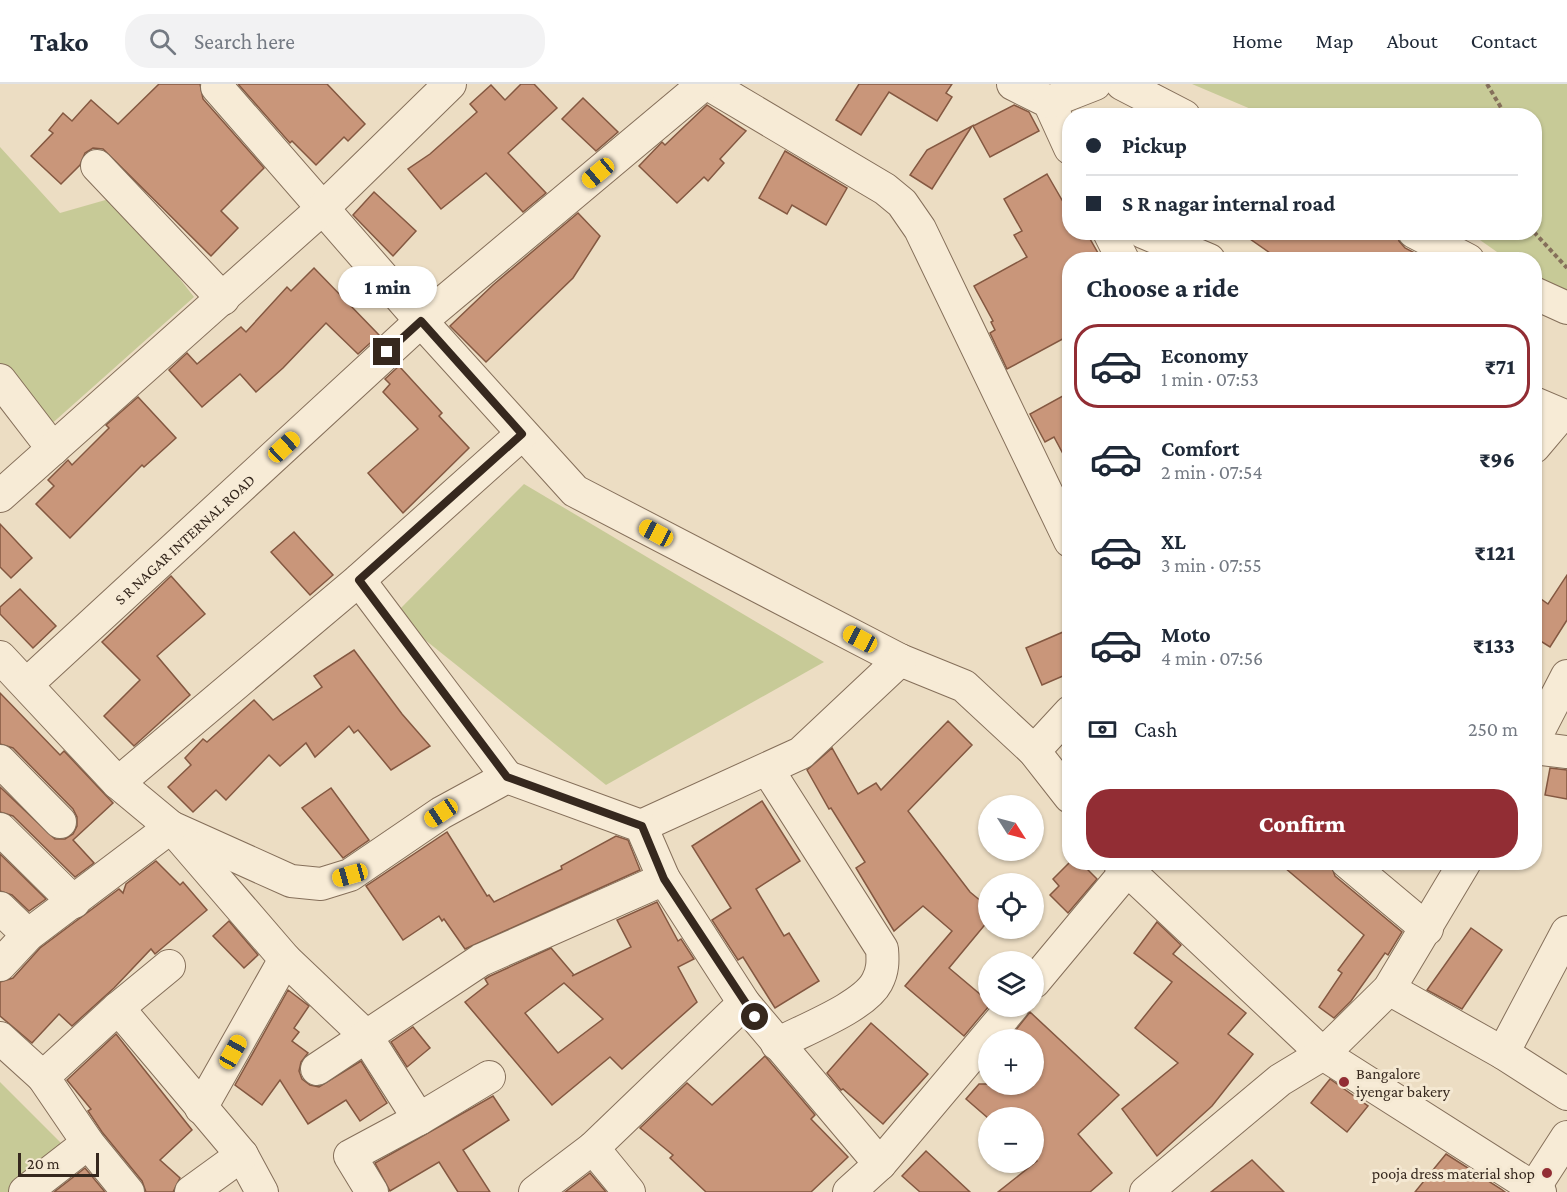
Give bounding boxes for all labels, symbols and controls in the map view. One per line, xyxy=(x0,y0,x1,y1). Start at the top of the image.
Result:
search box xyxy=(125,14,545,68)
icon: search xyxy=(146,25,179,58)
text: Tako xyxy=(30,26,89,57)
text: Search here xyxy=(194,29,295,54)
text: Home xyxy=(1232,29,1282,53)
text: Map xyxy=(1315,29,1354,53)
text: About xyxy=(1387,29,1438,53)
text: Contact xyxy=(1471,29,1537,53)
text: Pickup xyxy=(1122,133,1187,158)
car xyxy=(578,155,618,191)
text: S R nagar internal road xyxy=(1122,191,1335,216)
callout: 1 min xyxy=(338,265,436,307)
text: Choose a ride xyxy=(1086,273,1239,303)
text: 1 min xyxy=(364,276,411,298)
route end xyxy=(373,338,400,365)
icon: car xyxy=(1089,339,1143,393)
text: Economy xyxy=(1161,343,1248,368)
text: ₹71 xyxy=(1484,354,1515,379)
text: 1 min · 07:53 xyxy=(1161,368,1259,390)
car xyxy=(265,428,303,466)
icon: car xyxy=(1089,432,1143,486)
text: Comfort xyxy=(1161,436,1239,461)
text: ₹96 xyxy=(1479,447,1515,472)
text: 2 min · 07:54 xyxy=(1161,461,1263,483)
street label: S R NAGAR INTERNAL ROAD xyxy=(111,471,258,608)
car xyxy=(636,517,676,549)
icon: car xyxy=(1089,525,1143,579)
text: XL xyxy=(1161,529,1186,554)
text: ₹121 xyxy=(1474,540,1515,565)
text: 3 min · 07:55 xyxy=(1161,554,1262,576)
icon: car xyxy=(1089,618,1143,672)
text: Moto xyxy=(1161,622,1211,647)
car xyxy=(840,623,880,655)
text: ₹133 xyxy=(1473,633,1515,658)
text: 4 min · 07:56 xyxy=(1161,647,1263,669)
icon: cash xyxy=(1086,713,1119,746)
text: Cash xyxy=(1134,717,1178,742)
text: 250 m xyxy=(1468,718,1518,740)
button: Confirm xyxy=(1086,789,1518,858)
car xyxy=(421,795,461,831)
north arrow xyxy=(978,795,1044,861)
map controls xyxy=(978,795,1044,1173)
car xyxy=(330,861,370,889)
button: locate xyxy=(978,873,1044,939)
button: layers xyxy=(978,951,1044,1017)
route start xyxy=(741,1003,768,1030)
button: + xyxy=(978,1029,1044,1095)
car xyxy=(216,1032,250,1072)
place label: Bangalore iyengar bakery xyxy=(1356,1065,1451,1101)
marker: Bangalore iyengar bakery xyxy=(1337,1075,1351,1089)
button: − xyxy=(978,1107,1044,1173)
scale bar xyxy=(18,1150,99,1178)
text: 20 m xyxy=(27,1155,60,1172)
place label: pooja dress material shop xyxy=(1372,1165,1535,1183)
marker: pooja dress material shop xyxy=(1540,1166,1554,1180)

